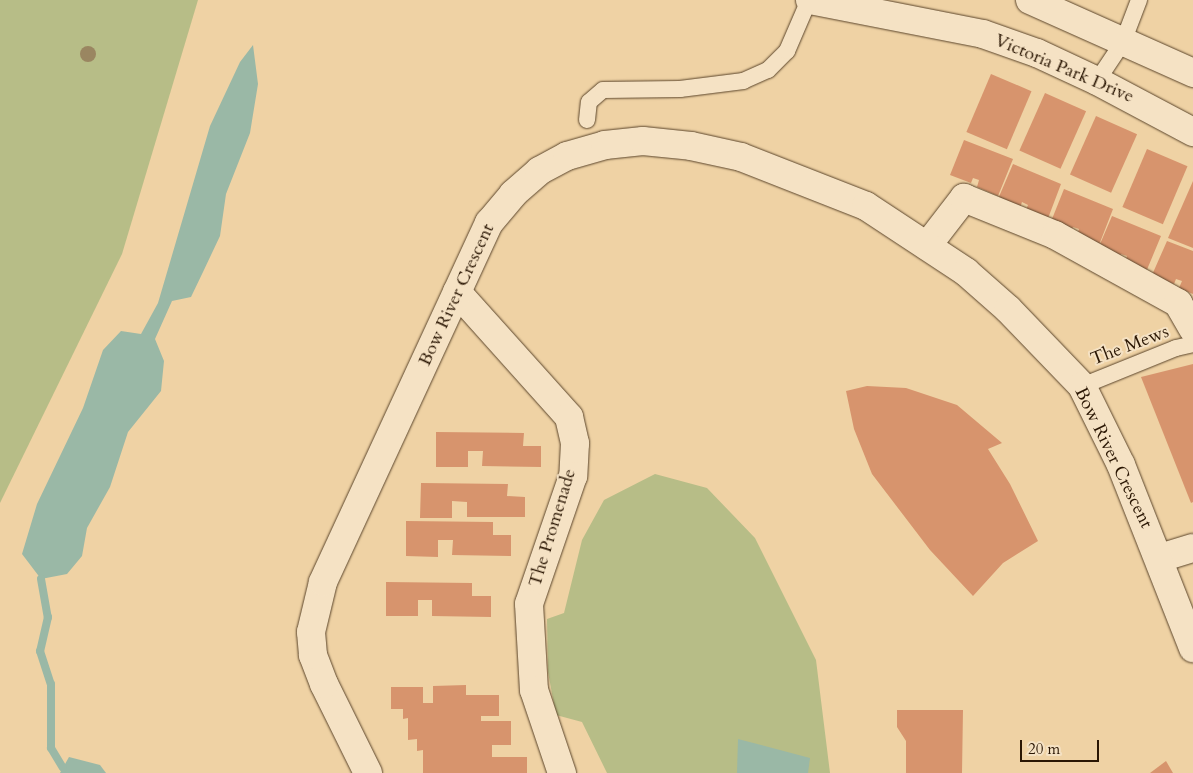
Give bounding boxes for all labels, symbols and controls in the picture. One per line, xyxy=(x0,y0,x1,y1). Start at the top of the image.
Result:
street label: Victoria Park Drive xyxy=(991,30,1137,108)
street label: Bow River Crescent xyxy=(415,221,499,369)
street label: The Mews xyxy=(1088,321,1172,371)
street label: Bow River Crescent xyxy=(1069,384,1157,532)
street label: The Promenade xyxy=(525,466,581,590)
scale bar xyxy=(1023,730,1102,762)
text: 20 m xyxy=(1028,739,1060,759)

